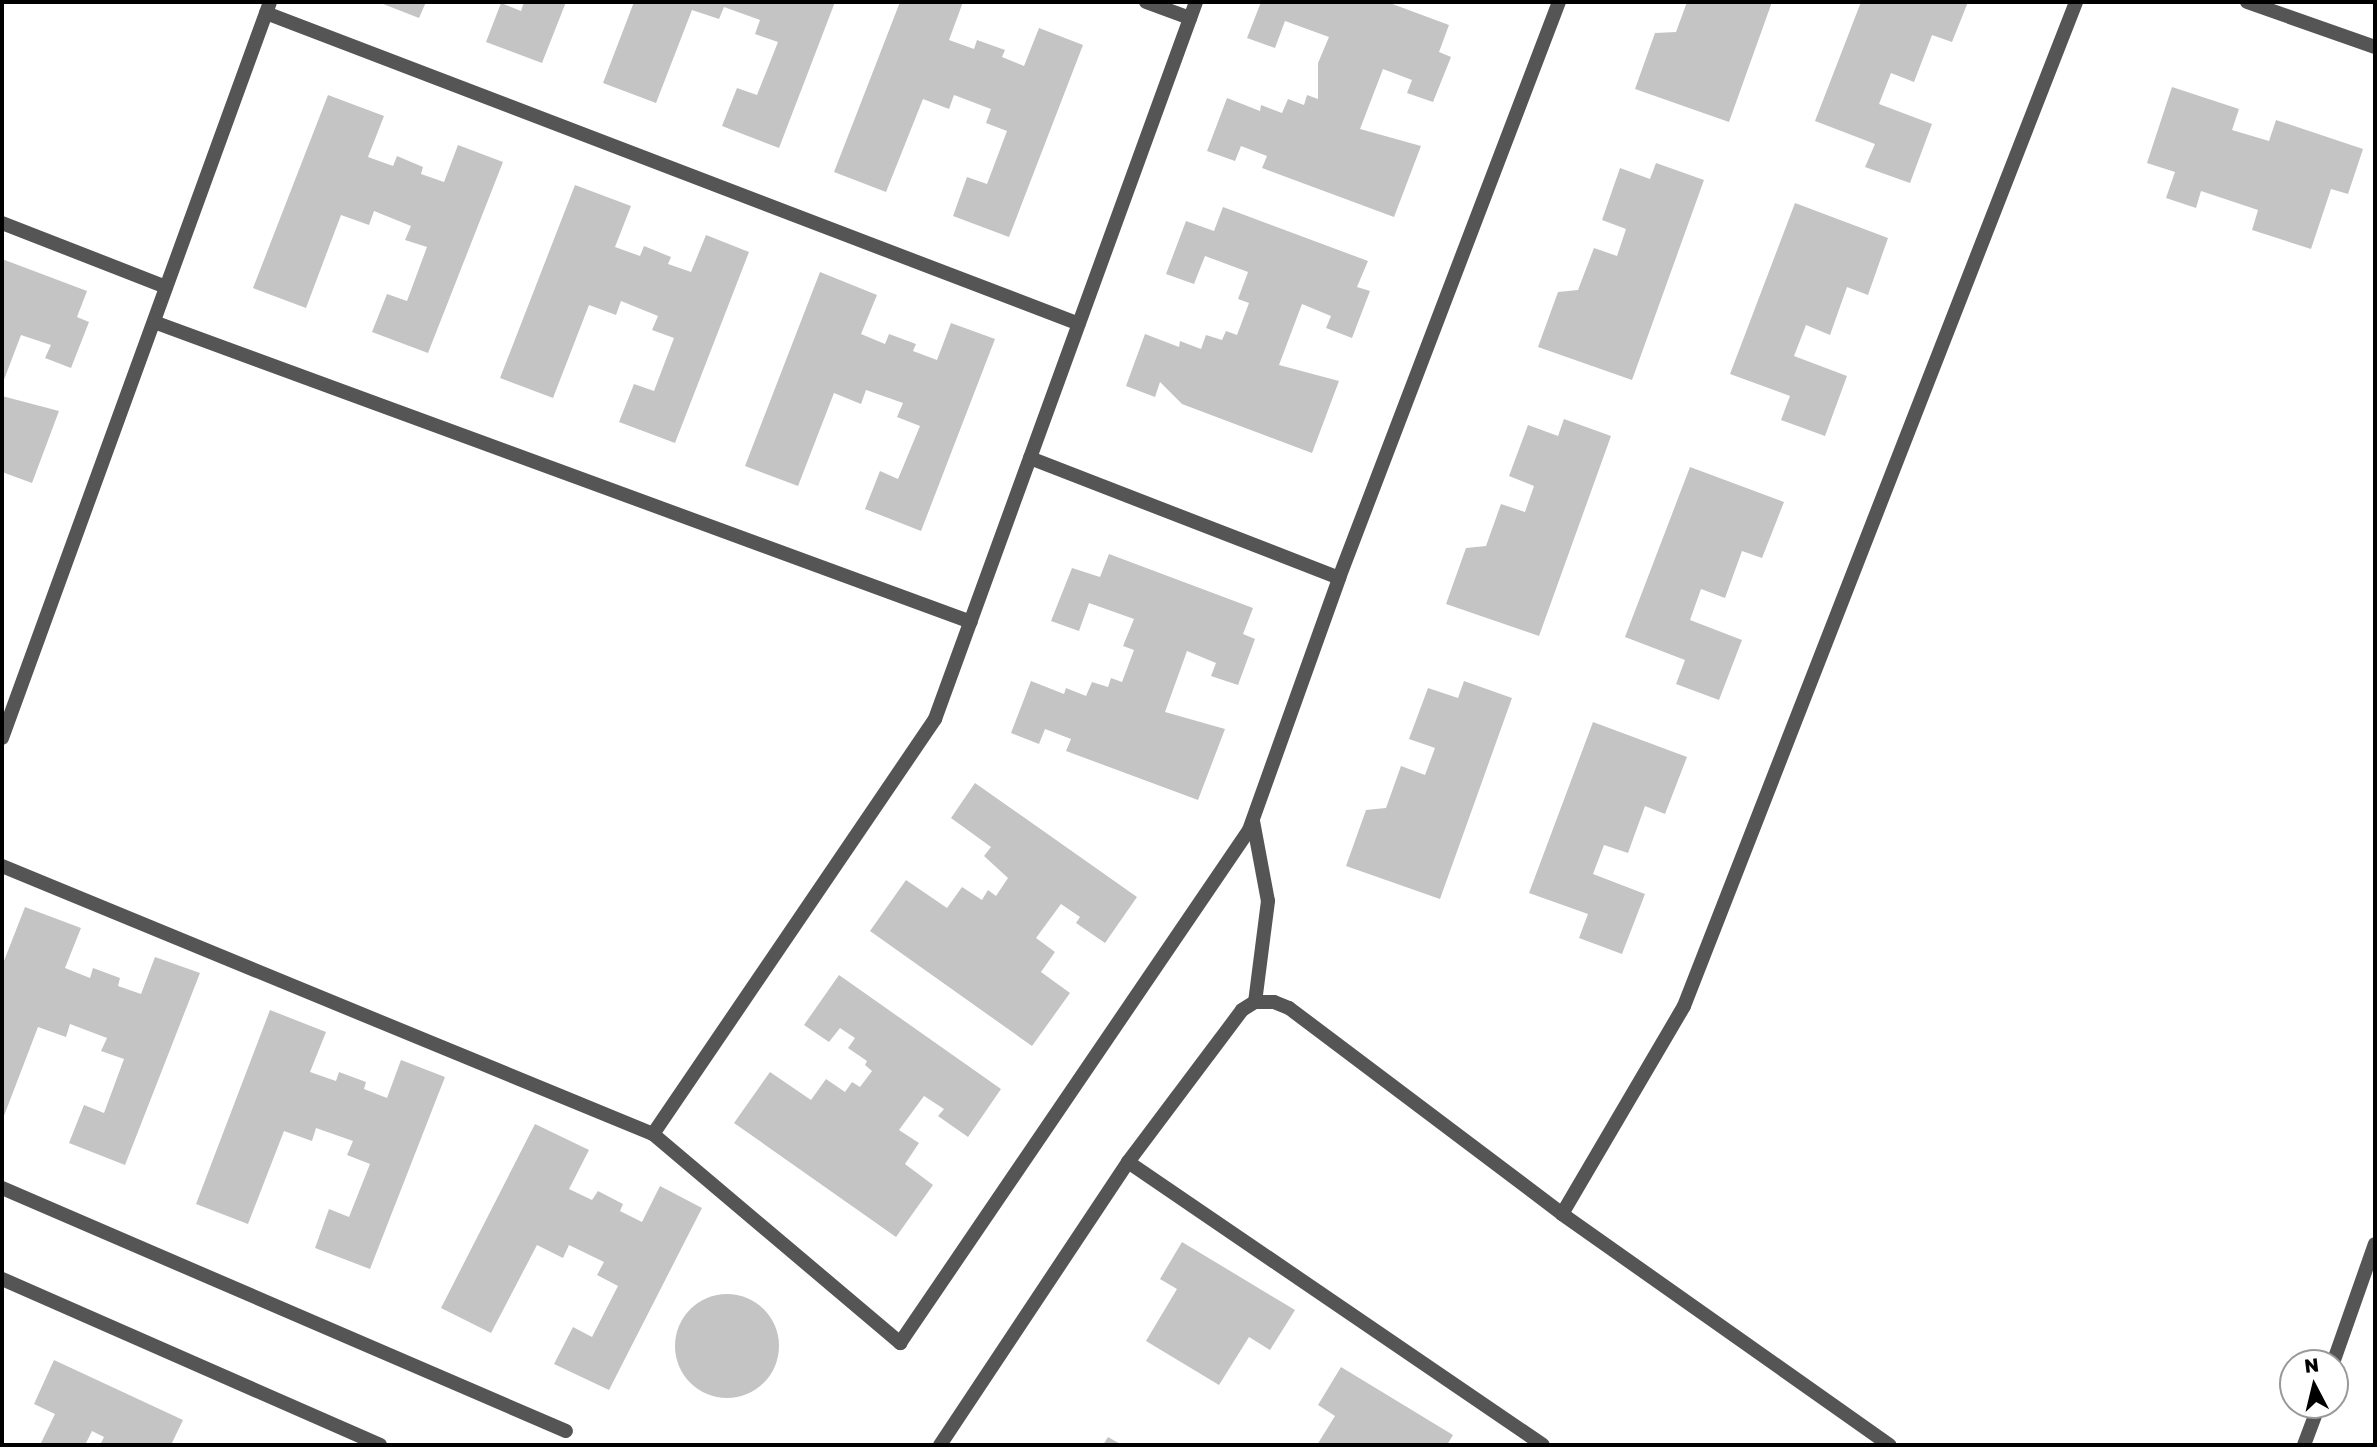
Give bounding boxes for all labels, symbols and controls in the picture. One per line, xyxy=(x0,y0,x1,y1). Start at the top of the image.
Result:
north arrow xyxy=(2279,1349,2349,1419)
text: N xyxy=(2303,1352,2320,1377)

